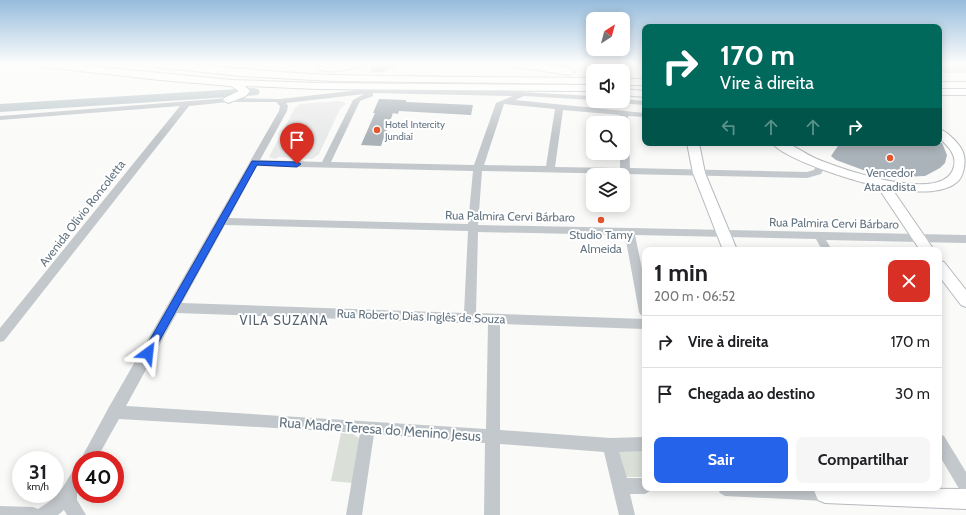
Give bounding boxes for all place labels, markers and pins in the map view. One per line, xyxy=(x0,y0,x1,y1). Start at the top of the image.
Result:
place label: Hotel Intercity Jundiaí xyxy=(384,118,445,143)
pin xyxy=(280,123,314,164)
marker: Hotel Intercity Jundiaí xyxy=(372,125,382,135)
marker: Vencedor Atacadista xyxy=(885,153,895,163)
place label: Vencedor Atacadista xyxy=(864,165,916,194)
marker: Studio Tamy Almeida xyxy=(596,215,606,225)
place label: Studio Tamy Almeida xyxy=(569,227,633,256)

